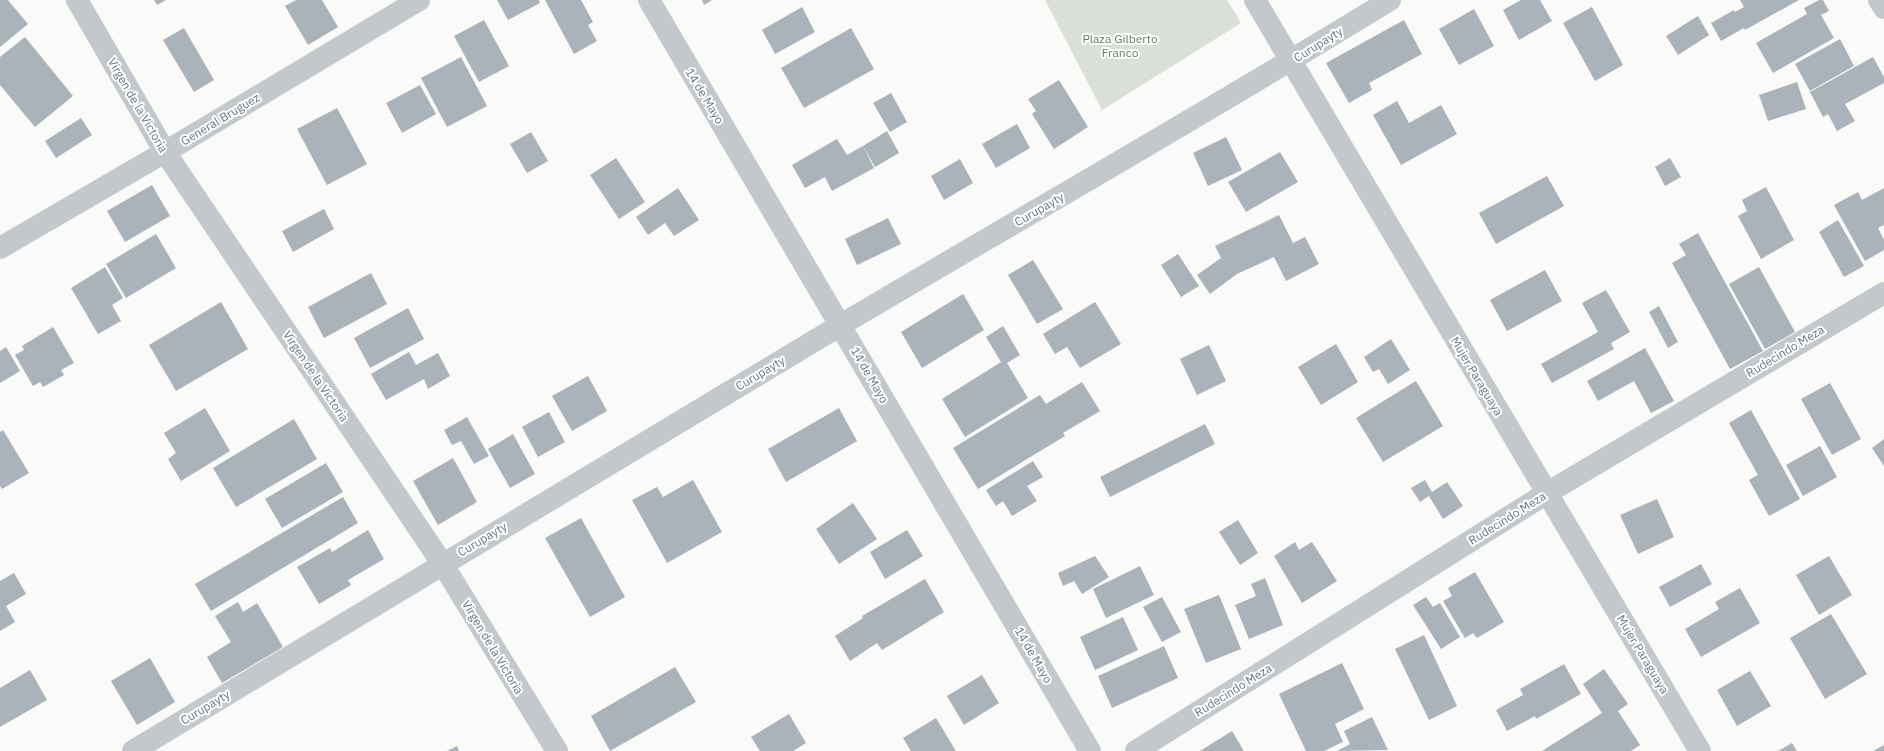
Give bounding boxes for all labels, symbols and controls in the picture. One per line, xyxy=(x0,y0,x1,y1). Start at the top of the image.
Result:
street label: Curupayty xyxy=(1291,23,1345,65)
park label: Plaza Gilberto Franco xyxy=(1082,31,1158,60)
street label: Virgen de la Victoria xyxy=(105,55,172,156)
street label: 14 de Mayo xyxy=(683,65,728,127)
street label: General Bruguez xyxy=(178,89,263,148)
street label: Curupayty xyxy=(1011,189,1067,229)
street label: Rudecindo Meza xyxy=(1743,321,1827,380)
street label: Virgen de la Victoria xyxy=(280,328,352,425)
street label: Mujer Paraguaya xyxy=(1448,334,1507,419)
street label: 14 de Mayo xyxy=(848,344,892,406)
street label: Curupayty xyxy=(733,352,787,394)
street label: Rudecindo Meza xyxy=(1465,488,1549,548)
street label: Curupayty xyxy=(455,518,509,560)
street label: Virgen de la Victoria xyxy=(459,597,527,697)
street label: Mujer Paraguaya xyxy=(1614,612,1673,697)
street label: 14 de Mayo xyxy=(1012,624,1056,686)
street label: Rudecindo Meza xyxy=(1191,660,1275,720)
street label: Curupayty xyxy=(178,686,232,728)

